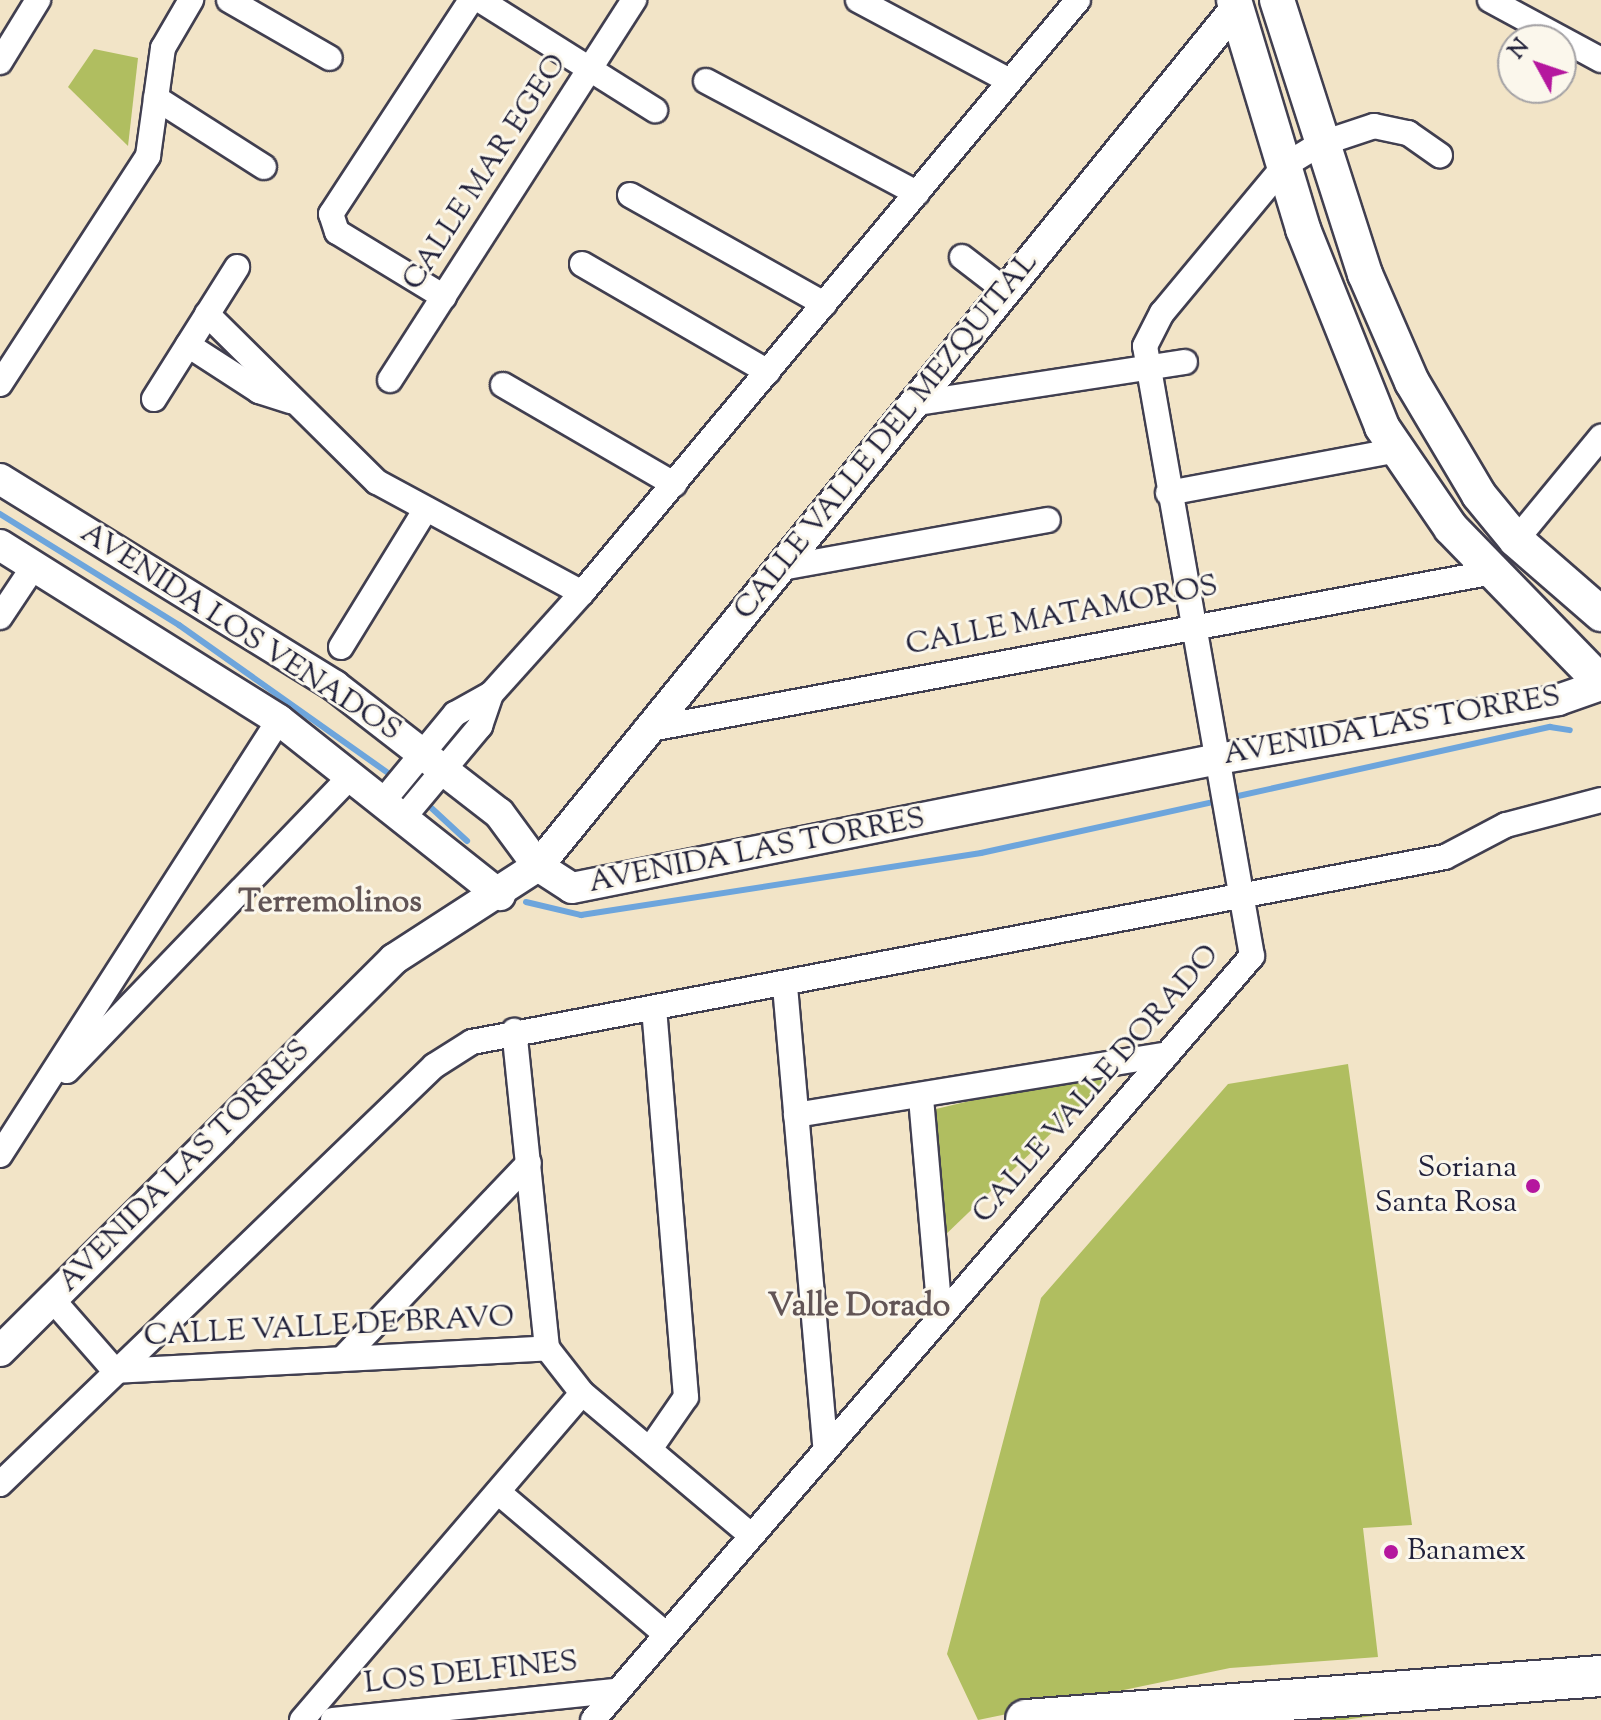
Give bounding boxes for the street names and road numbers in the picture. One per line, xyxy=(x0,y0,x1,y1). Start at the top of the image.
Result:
street label: CALLE MAR EGEO xyxy=(396,48,576,298)
street label: CALLE VALLE DEL MEZQUITAL xyxy=(728,246,1046,628)
street label: AVENIDA LOS VENADOS xyxy=(73,516,407,750)
street label: CALLE MATAMOROS xyxy=(903,569,1221,665)
street label: AVENIDA LAS TORRES xyxy=(1221,680,1563,774)
street label: AVENIDA LAS TORRES xyxy=(586,802,928,902)
street label: CALLE VALLE DORADO xyxy=(966,938,1228,1232)
street label: AVENIDA LAS TORRES xyxy=(52,1034,318,1300)
street label: CALLE VALLE DE BRAVO xyxy=(143,1300,515,1356)
street label: LOS DELFINES xyxy=(363,1645,579,1703)

